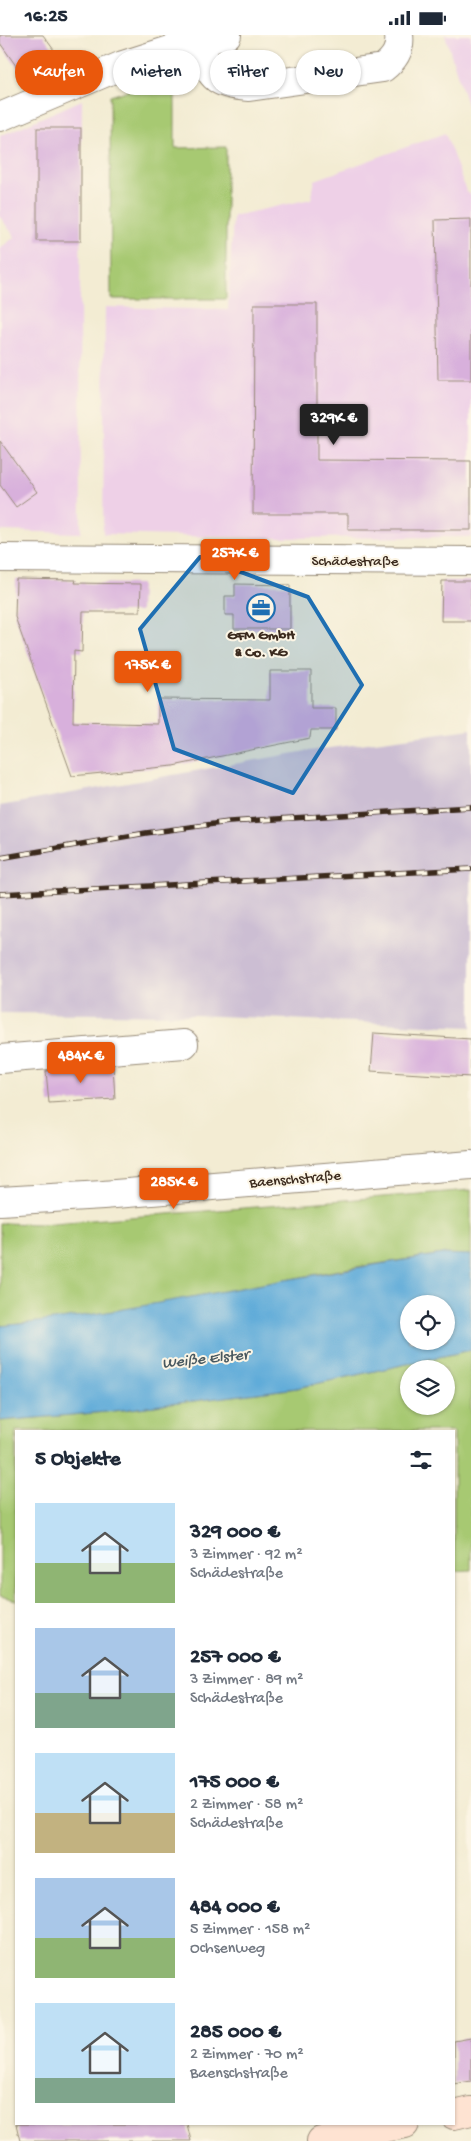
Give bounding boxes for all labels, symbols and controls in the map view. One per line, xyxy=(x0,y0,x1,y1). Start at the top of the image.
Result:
text: 16:25 xyxy=(25,6,68,29)
chip: Kaufen xyxy=(15,50,103,95)
chip: Mieten xyxy=(113,50,200,95)
chip: Filter xyxy=(210,50,286,95)
chip: Neu xyxy=(296,50,361,95)
pin: 329K € xyxy=(293,403,375,446)
text: 329K € xyxy=(311,410,357,429)
pin: 257K € xyxy=(194,539,276,581)
text: 257K € xyxy=(212,545,258,564)
street label: Schädestraße xyxy=(311,553,399,571)
office icon: GFM GmbH & Co. KG xyxy=(246,593,276,623)
place label: GFM GmbH & Co. KG xyxy=(227,627,295,662)
pin: 175K € xyxy=(107,651,189,693)
text: 175K € xyxy=(125,657,171,676)
pin: 484K € xyxy=(40,1041,122,1084)
text: 484K € xyxy=(58,1048,104,1067)
pin: 285K € xyxy=(133,1167,215,1210)
street label: Baenschstraße xyxy=(248,1167,342,1193)
text: 285K € xyxy=(150,1174,198,1193)
map controls xyxy=(400,1295,455,1415)
button: locate xyxy=(400,1295,455,1350)
water label: Weiße Elster xyxy=(161,1346,253,1374)
button: layers xyxy=(400,1360,455,1415)
icon: filters xyxy=(407,1446,435,1474)
text: 5 Objekte xyxy=(35,1448,120,1473)
text: 329 000 € xyxy=(190,1521,280,1546)
icon: home xyxy=(75,1523,135,1583)
text: 3 Zimmer · 92 m² xyxy=(190,1546,303,1565)
text: Schädestraße xyxy=(190,1565,283,1584)
text: 257 000 € xyxy=(190,1646,280,1671)
icon: home xyxy=(75,1648,135,1708)
text: 3 Zimmer · 89 m² xyxy=(190,1671,303,1690)
text: Schädestraße xyxy=(190,1690,283,1709)
text: 175 000 € xyxy=(190,1771,279,1796)
icon: home xyxy=(75,1773,135,1833)
text: 2 Zimmer · 58 m² xyxy=(190,1796,303,1815)
text: Schädestraße xyxy=(190,1815,283,1834)
text: 484 000 € xyxy=(190,1896,280,1921)
icon: home xyxy=(75,1898,135,1958)
text: 5 Zimmer · 158 m² xyxy=(190,1921,310,1940)
text: Ochsenweg xyxy=(190,1940,265,1959)
text: 285 000 € xyxy=(190,2021,281,2046)
icon: home xyxy=(75,2023,135,2083)
text: 2 Zimmer · 70 m² xyxy=(190,2046,304,2065)
text: Baenschstraße xyxy=(190,2065,288,2084)

